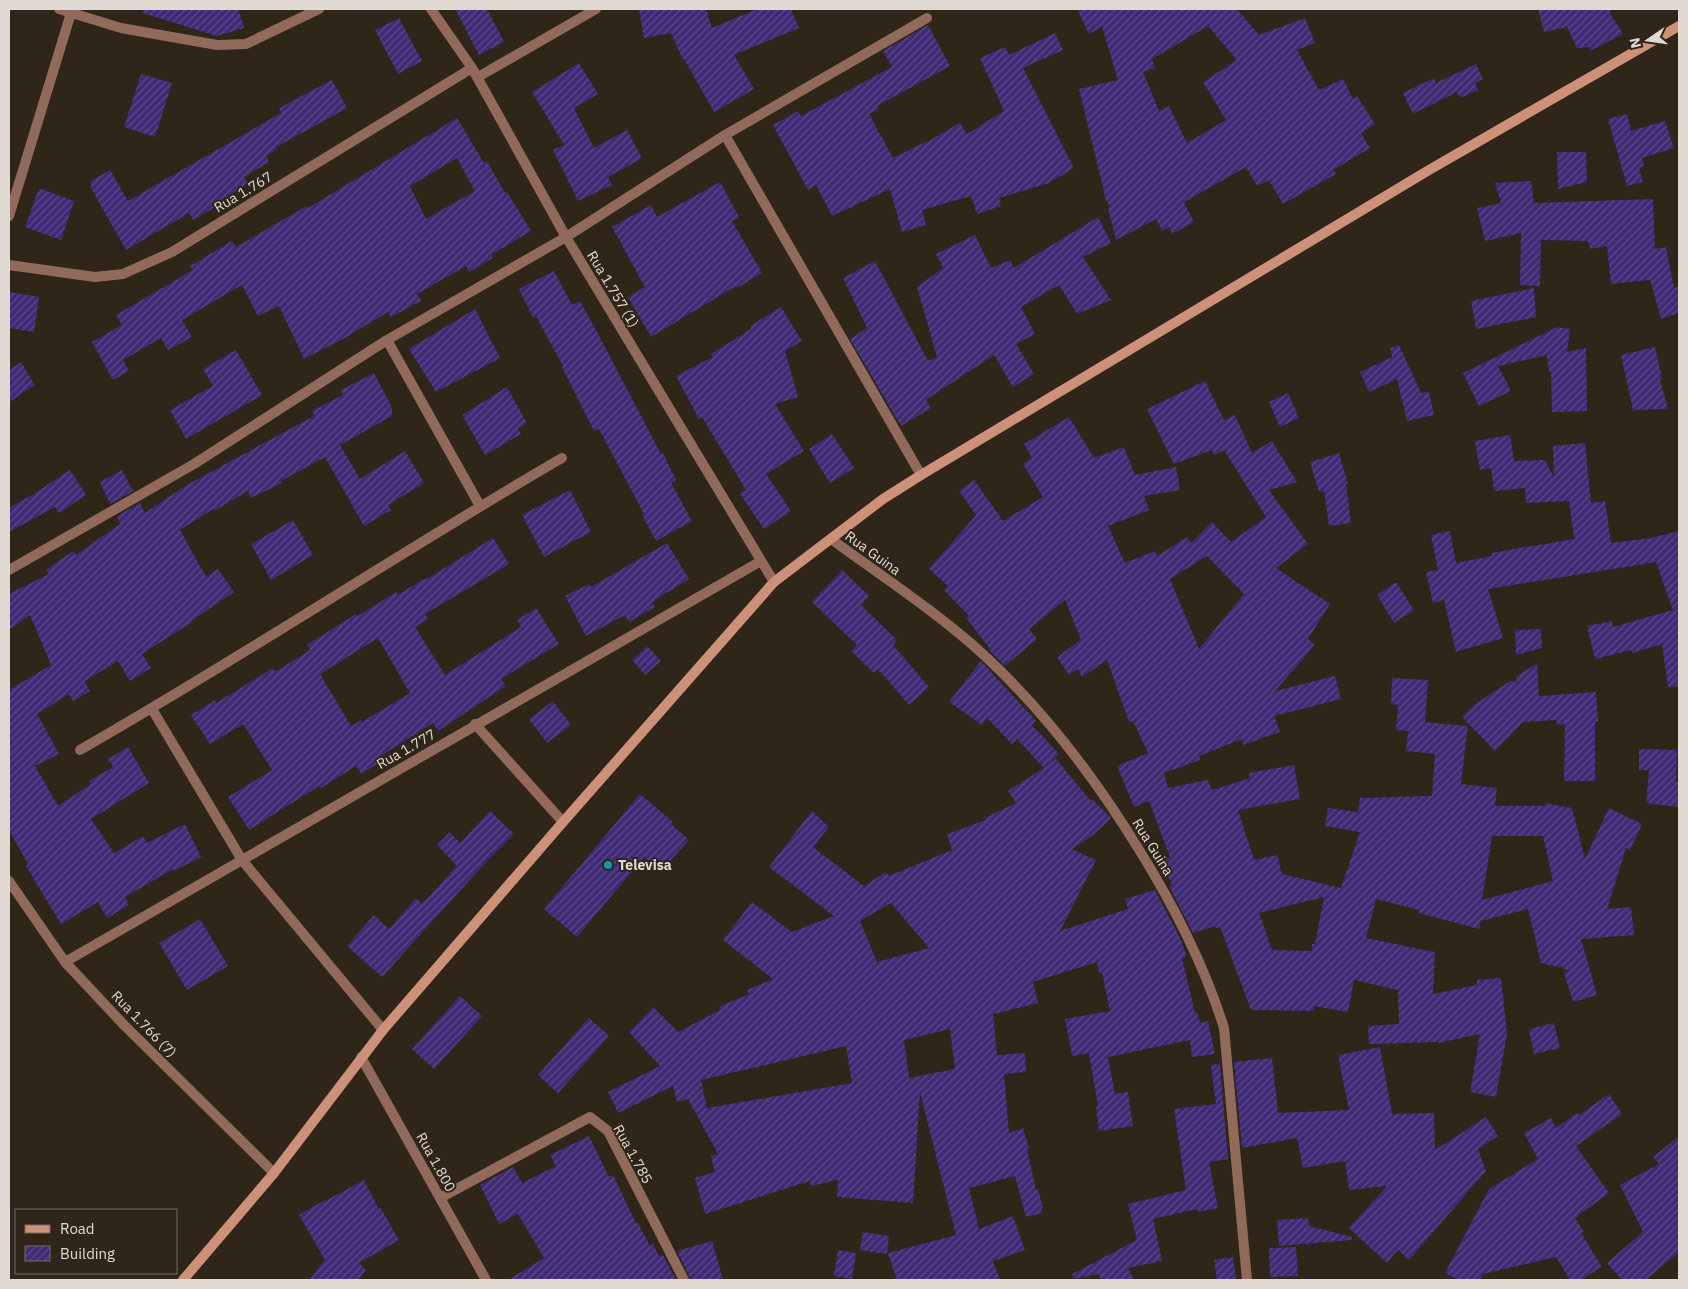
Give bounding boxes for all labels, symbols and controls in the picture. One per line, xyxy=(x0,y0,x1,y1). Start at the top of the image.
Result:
north arrow xyxy=(1623,15,1673,65)
text: N xyxy=(1625,36,1645,50)
street label: Rua 1.767 xyxy=(210,168,276,216)
street label: Rua 1.757 (1) xyxy=(583,247,643,331)
street label: Rua Guina xyxy=(842,527,905,579)
street label: Rua 1.777 xyxy=(373,725,439,773)
street label: Rua Guina xyxy=(1128,815,1178,879)
place label: Televisa xyxy=(618,856,672,874)
marker: Televisa xyxy=(602,859,614,871)
street label: Rua 1.766 (7) xyxy=(108,987,180,1061)
street label: Rua 1.785 xyxy=(609,1121,657,1187)
street label: Rua 1.800 xyxy=(412,1129,460,1195)
legend xyxy=(15,1209,178,1274)
text: Road xyxy=(60,1219,95,1238)
text: Building xyxy=(60,1244,115,1263)

